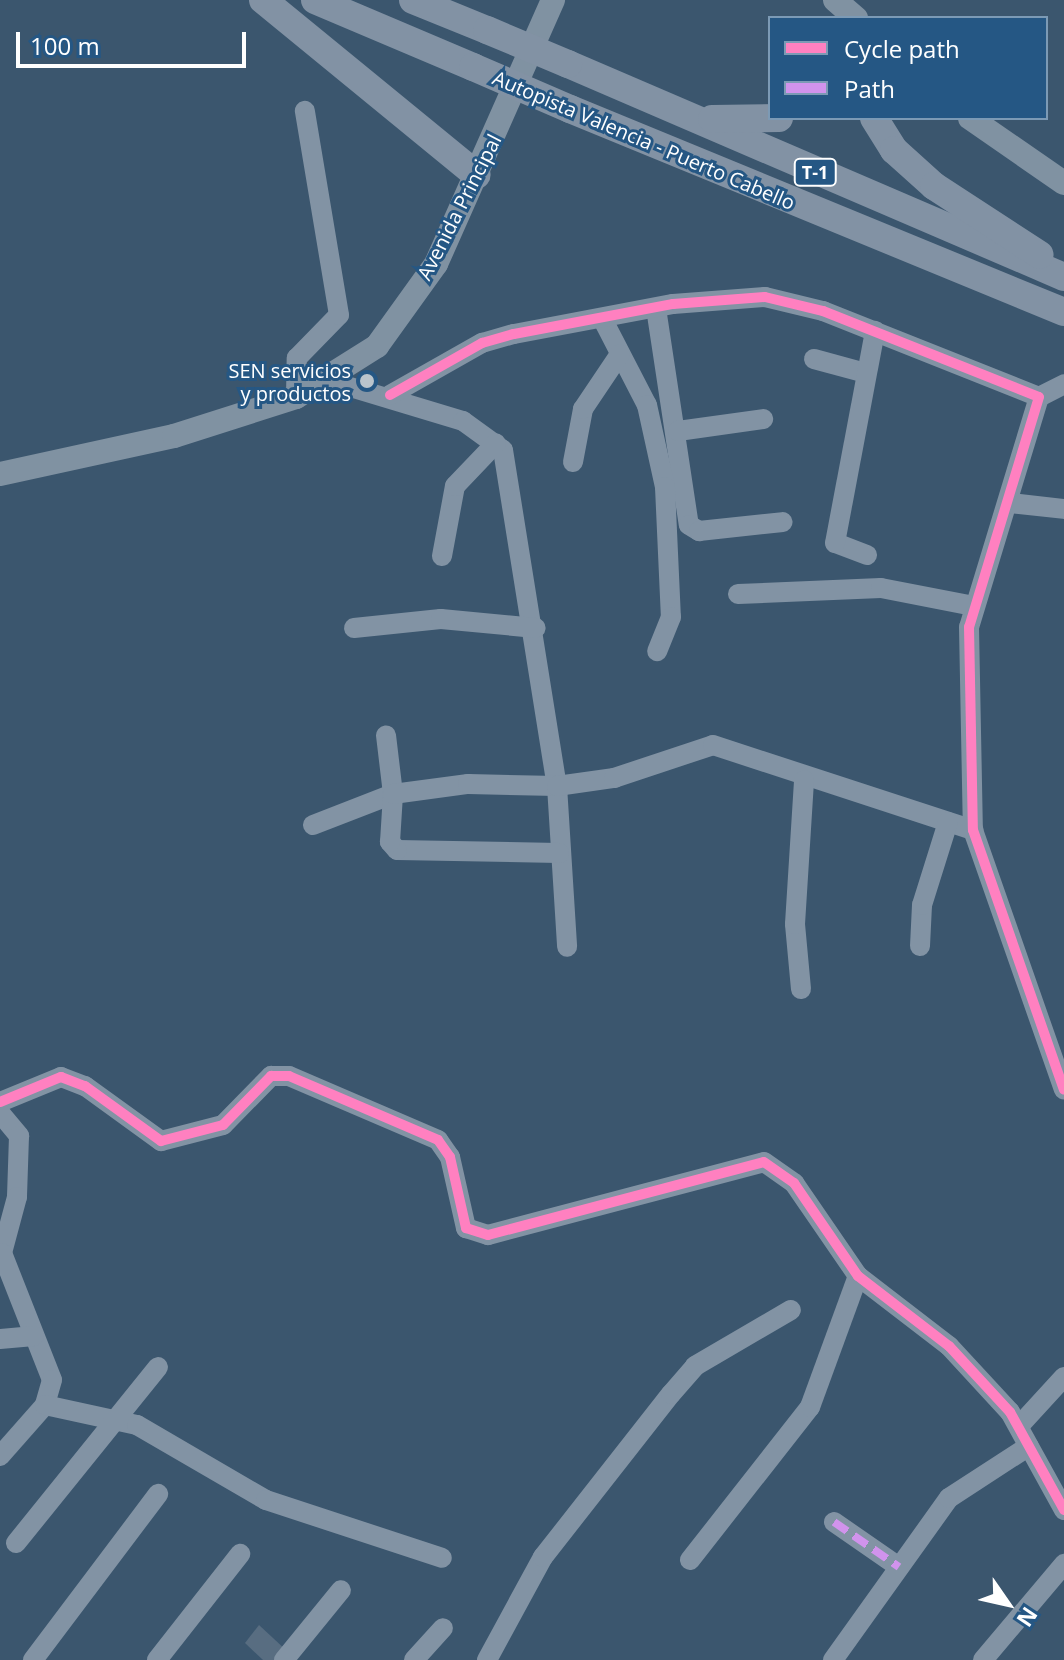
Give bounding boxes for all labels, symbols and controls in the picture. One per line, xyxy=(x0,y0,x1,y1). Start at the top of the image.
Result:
scale bar xyxy=(20,16,250,66)
legend xyxy=(768,16,1048,120)
text: 100 m xyxy=(30,29,100,62)
text: Cycle path xyxy=(844,32,960,65)
street label: Autopista Valencia - Puerto Cabello xyxy=(489,65,799,215)
text: Path xyxy=(844,72,895,105)
street label: Avenida Principal xyxy=(412,130,506,284)
road number: T-1 xyxy=(793,158,837,186)
place label: SEN servicios y productos xyxy=(228,358,351,405)
marker: SEN servicios y productos xyxy=(358,372,376,390)
north arrow xyxy=(968,1564,1048,1644)
text: N xyxy=(1010,1602,1045,1633)

